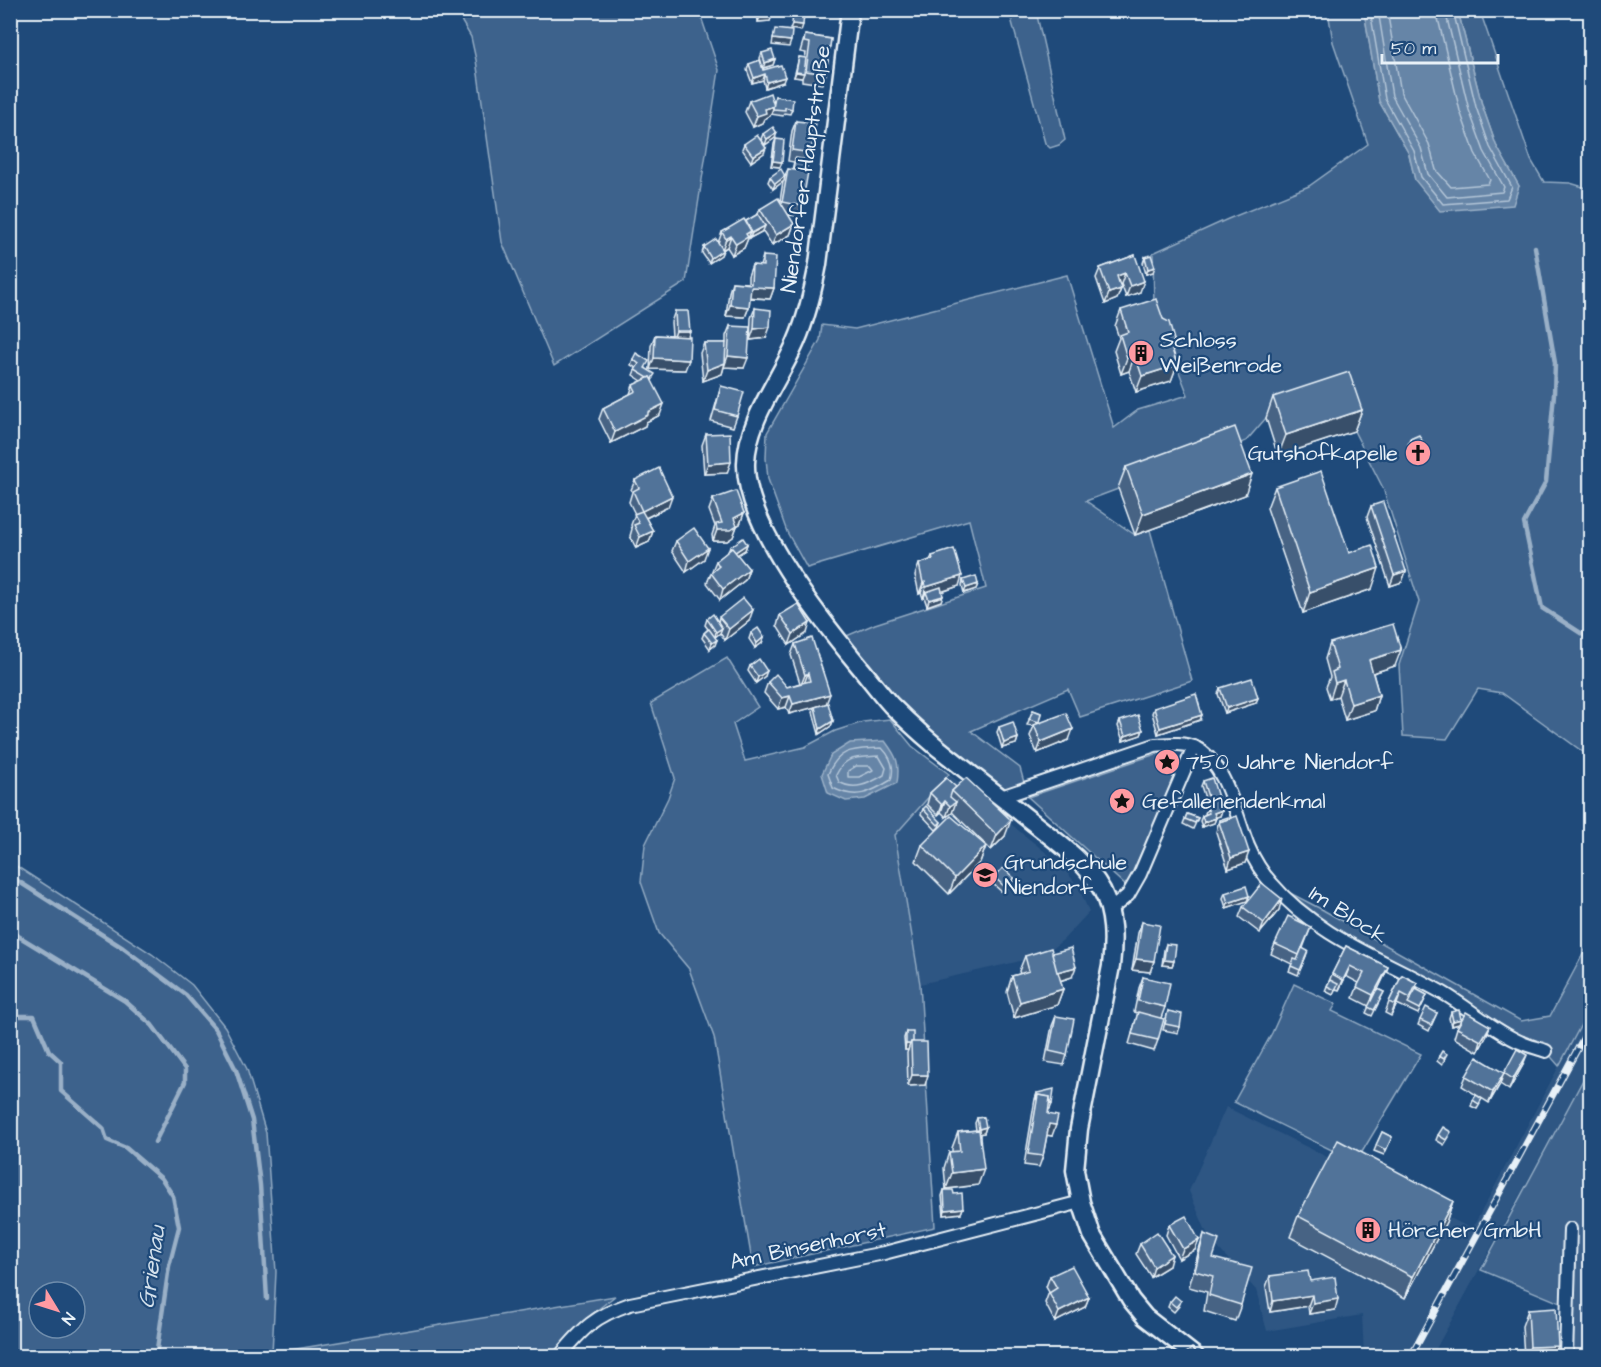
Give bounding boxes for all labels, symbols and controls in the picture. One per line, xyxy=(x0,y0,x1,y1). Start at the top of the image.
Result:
scale bar xyxy=(1382,27,1498,65)
text: 50 m xyxy=(1391,36,1436,61)
street label: Niendorfer Hauptstraße xyxy=(773,43,839,295)
place label: Schloss Weißenrode xyxy=(1160,325,1282,381)
building icon: Schloss Weißenrode xyxy=(1126,338,1156,368)
place label: Gutshofkapelle xyxy=(1248,438,1398,469)
church icon: Gutshofkapelle xyxy=(1403,438,1433,468)
place icon: 750 Jahre Niendorf xyxy=(1152,747,1182,777)
place label: 750 Jahre Niendorf xyxy=(1186,747,1394,778)
place icon: Gefallenendenkmal xyxy=(1107,786,1137,816)
place label: Gefallenendenkmal xyxy=(1142,786,1326,817)
place label: Grundschule Niendorf xyxy=(1004,847,1127,903)
school or university icon: Grundschule Niendorf xyxy=(970,860,1000,890)
street label: Im Block xyxy=(1303,878,1394,952)
street label: Am Binsenhorst xyxy=(727,1214,889,1278)
building icon: Hörcher GmbH xyxy=(1353,1215,1383,1245)
place label: Hörcher GmbH xyxy=(1388,1215,1542,1246)
water label: Grienau xyxy=(129,1222,175,1310)
north arrow xyxy=(27,1280,87,1340)
text: N xyxy=(56,1308,80,1329)

